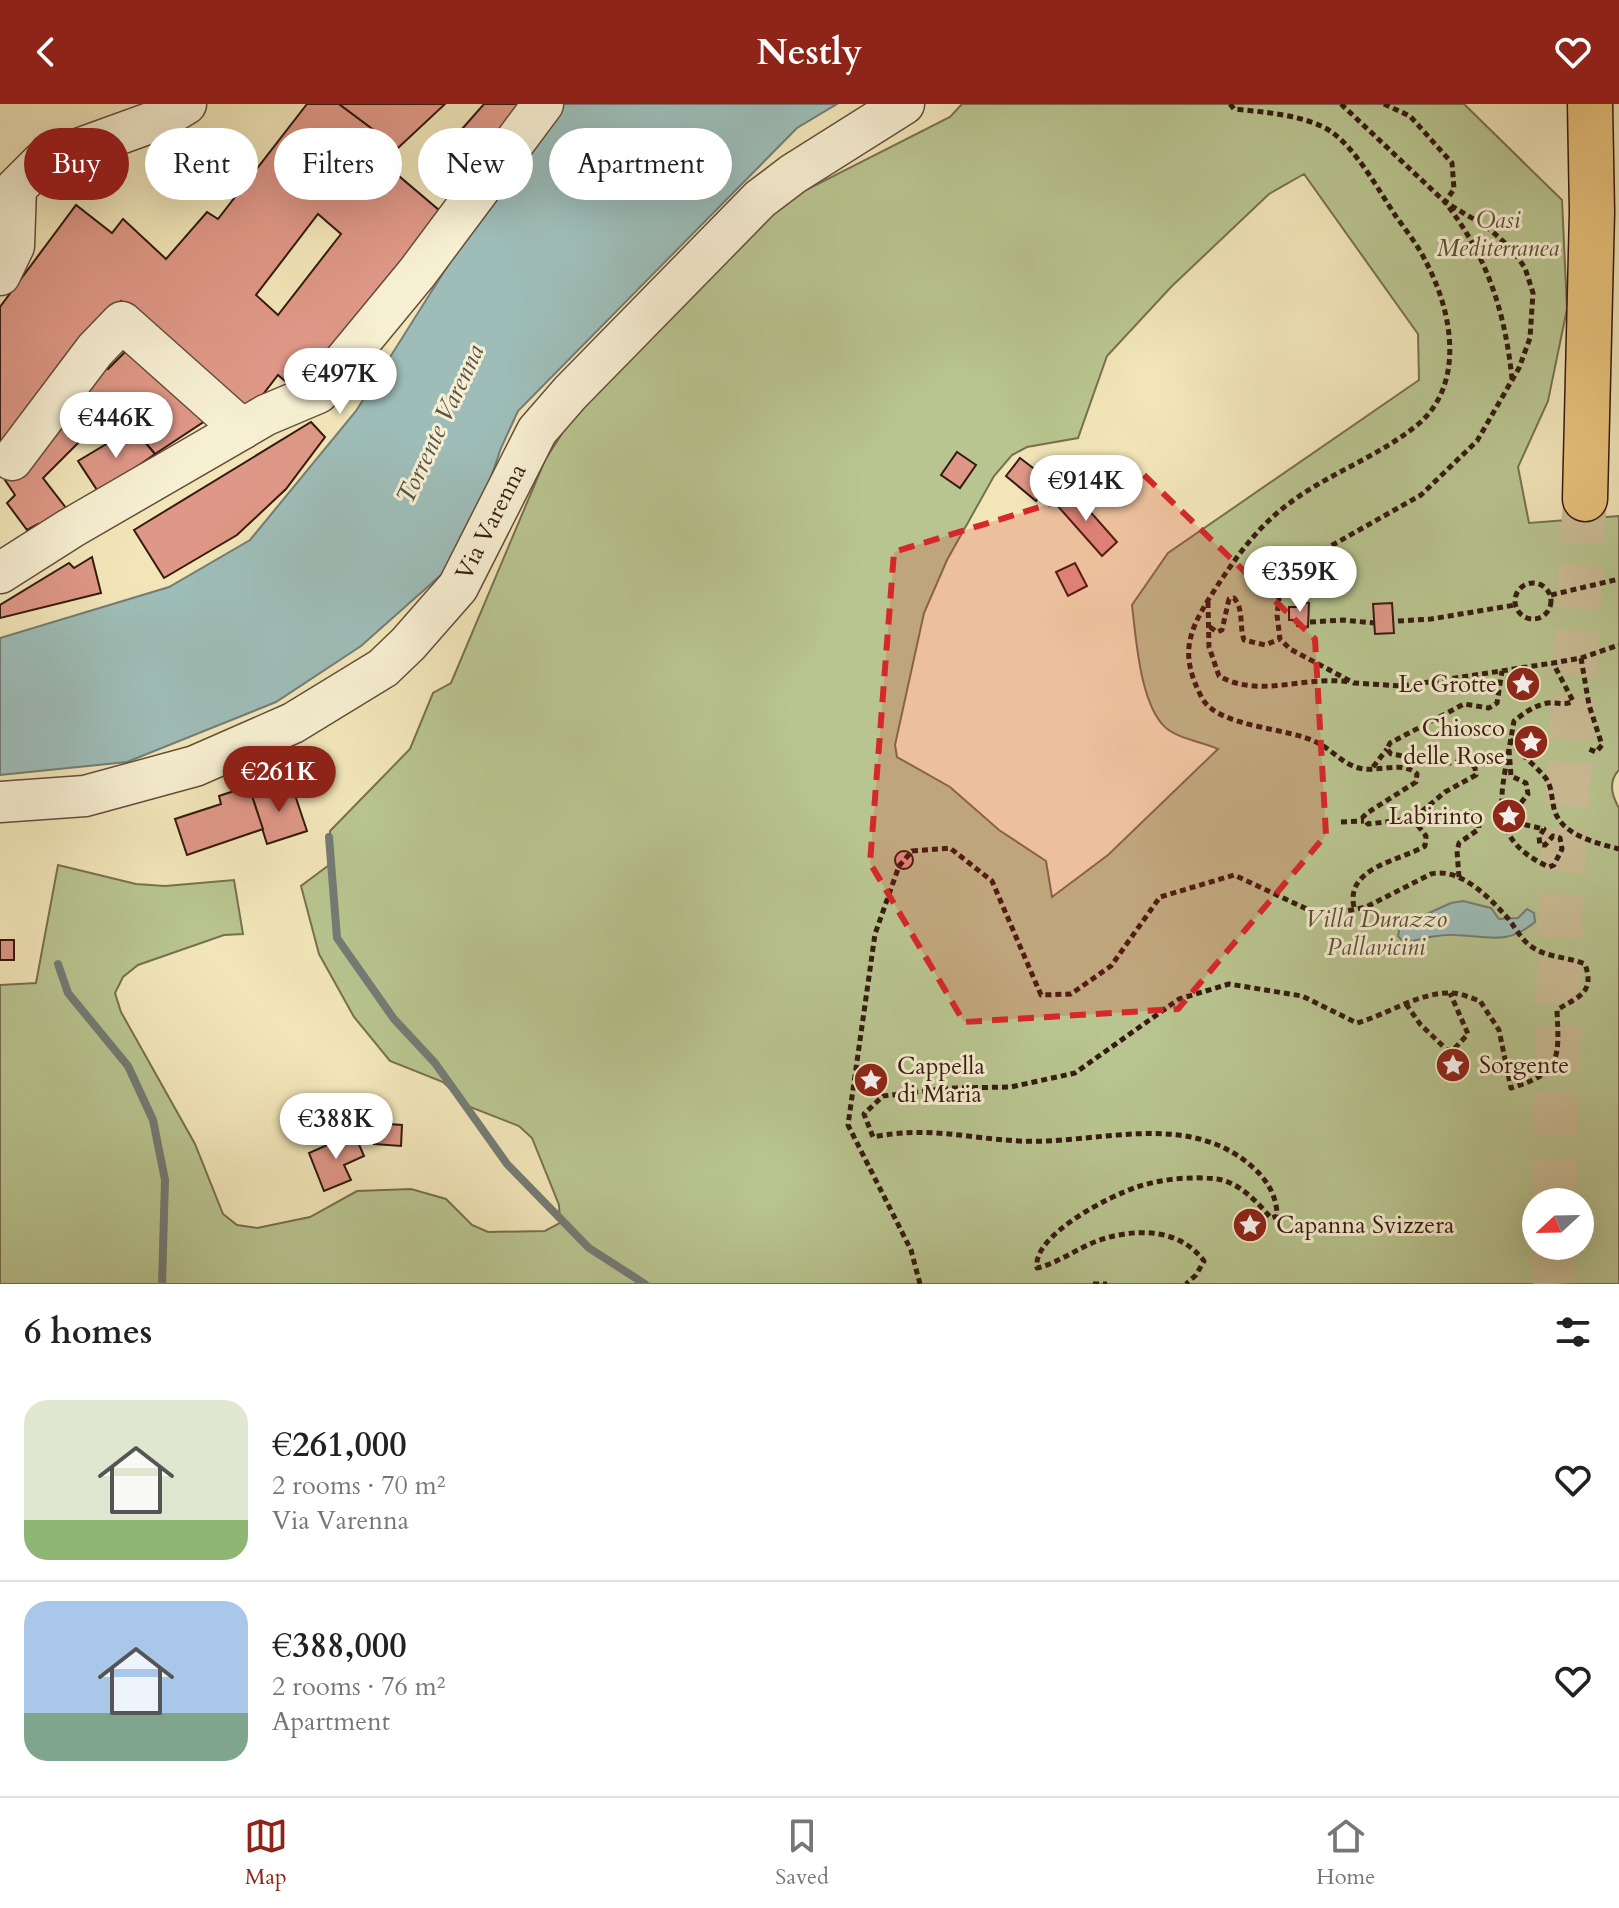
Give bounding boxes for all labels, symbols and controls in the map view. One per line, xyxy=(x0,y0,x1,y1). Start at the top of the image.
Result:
text: Nestly xyxy=(756,28,863,77)
icon: back xyxy=(24,30,68,74)
icon: heart xyxy=(1551,30,1595,74)
chip: Buy xyxy=(24,128,129,200)
chip: Rent xyxy=(145,128,258,200)
chip: Filters xyxy=(274,128,402,200)
chip: New xyxy=(418,128,533,200)
chip: Apartment xyxy=(549,128,732,200)
park label: Oasi Mediterranea xyxy=(1437,204,1560,265)
water label: Torrente Varenna xyxy=(388,338,492,510)
pin: €497K xyxy=(284,348,396,416)
text: €497K xyxy=(302,356,378,391)
pin: €446K xyxy=(60,392,172,460)
text: €446K xyxy=(78,400,154,435)
pin: €914K xyxy=(1030,455,1142,523)
street label: Via Varenna xyxy=(448,458,535,586)
text: €914K xyxy=(1048,463,1124,498)
pin: €359K xyxy=(1244,546,1356,614)
text: €359K xyxy=(1262,554,1338,589)
place icon: Le Grotte xyxy=(1504,665,1542,703)
place label: Le Grotte xyxy=(1398,668,1497,701)
place label: Chiosco delle Rose xyxy=(1403,712,1505,773)
place icon: Chiosco delle Rose xyxy=(1512,723,1550,761)
pin: €261K xyxy=(223,746,335,814)
text: €261K xyxy=(241,754,317,789)
place icon: Labirinto xyxy=(1490,797,1528,835)
place label: Labirinto xyxy=(1389,800,1483,833)
park label: Villa Durazzo Pallavicini xyxy=(1305,903,1447,964)
place icon: Sorgente xyxy=(1434,1046,1472,1084)
place label: Sorgente xyxy=(1479,1049,1569,1082)
place label: Cappella di Maria xyxy=(897,1050,985,1111)
place icon: Cappella di Maria xyxy=(852,1061,890,1099)
pin: €388K xyxy=(280,1093,392,1161)
text: €388K xyxy=(298,1101,374,1136)
north arrow xyxy=(1522,1188,1594,1260)
map controls xyxy=(1522,1188,1594,1260)
place icon: Capanna Svizzera xyxy=(1231,1206,1269,1244)
place label: Capanna Svizzera xyxy=(1276,1209,1455,1242)
text: 6 homes xyxy=(24,1309,152,1355)
icon: filters xyxy=(1551,1310,1595,1354)
text: €261,000 xyxy=(272,1422,407,1468)
icon: home xyxy=(88,1432,184,1528)
icon: heart xyxy=(1551,1458,1595,1502)
text: 2 rooms · 70 m² xyxy=(272,1468,445,1503)
text: Via Varenna xyxy=(272,1503,409,1538)
text: €388,000 xyxy=(272,1623,407,1669)
icon: home xyxy=(88,1633,184,1729)
icon: heart xyxy=(1551,1659,1595,1703)
text: 2 rooms · 76 m² xyxy=(272,1669,445,1704)
text: Apartment xyxy=(272,1704,390,1739)
tab: Map xyxy=(244,1814,288,1892)
tab: Saved xyxy=(775,1814,829,1892)
tab: Home xyxy=(1316,1814,1375,1892)

